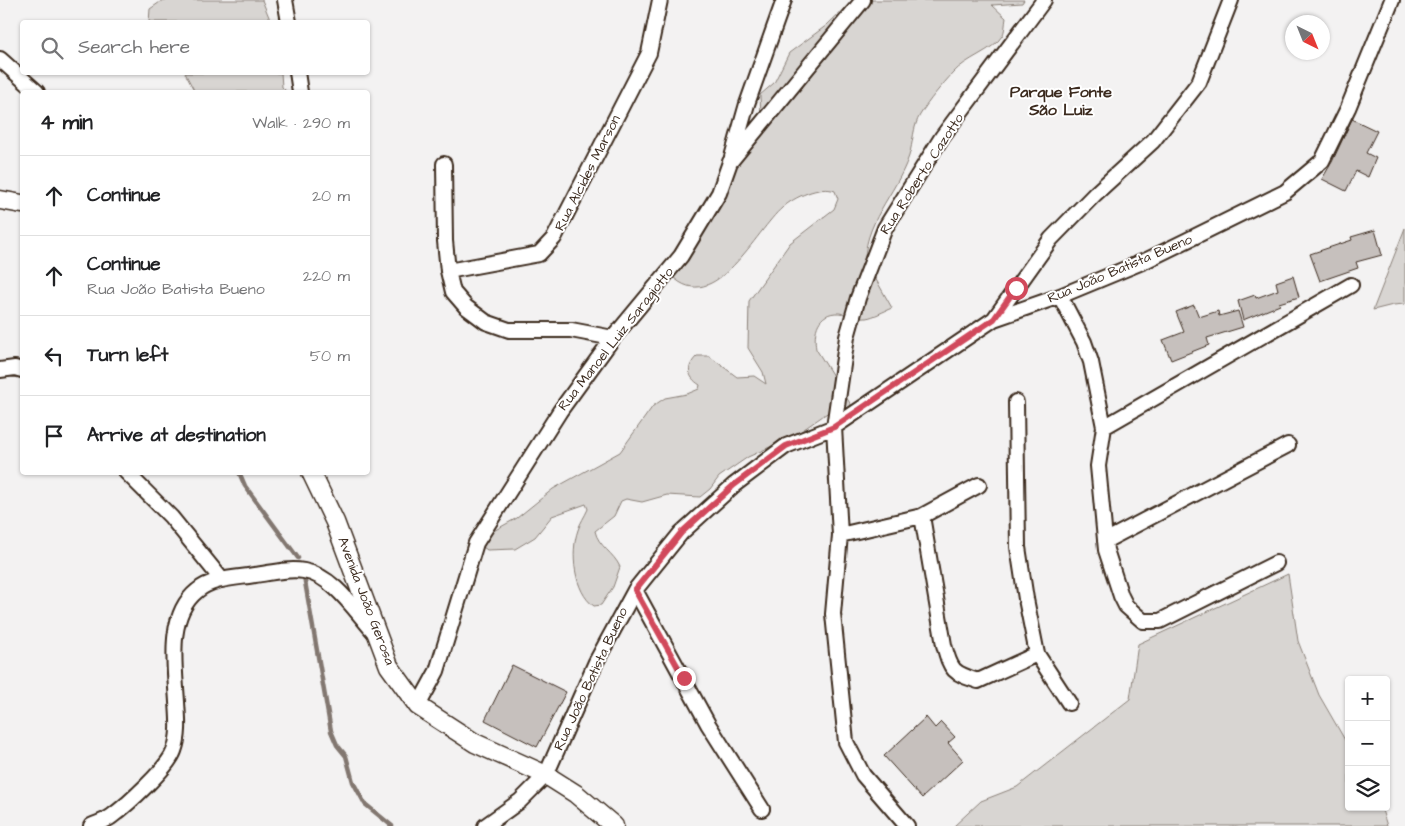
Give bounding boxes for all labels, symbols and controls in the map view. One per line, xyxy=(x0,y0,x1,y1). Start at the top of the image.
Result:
north arrow xyxy=(1285,15,1330,60)
search box xyxy=(20,20,370,75)
icon: search xyxy=(38,34,66,62)
text: Search here xyxy=(78,34,190,61)
district label: Parque Fonte São Luiz xyxy=(1010,81,1112,121)
text: 4 min xyxy=(40,108,93,137)
street label: Rua Roberto Cazotto xyxy=(875,109,969,239)
text: Walk · 290 m xyxy=(252,112,350,134)
street label: Rua Alcides Marson xyxy=(550,112,626,234)
icon: ahead xyxy=(40,182,68,210)
text: Continue xyxy=(87,182,161,209)
text: 20 m xyxy=(312,185,350,207)
street label: Rua João Batista Bueno xyxy=(1045,229,1196,309)
text: Continue xyxy=(87,251,161,278)
icon: ahead xyxy=(40,262,68,290)
street label: Rua Manoel Luiz Saragiotto xyxy=(553,263,679,415)
text: 220 m xyxy=(303,265,350,287)
route start xyxy=(1005,277,1028,300)
text: Rua João Batista Bueno xyxy=(87,278,265,300)
icon: left xyxy=(40,342,68,370)
text: Turn left xyxy=(87,342,168,369)
text: 50 m xyxy=(310,345,350,367)
icon: arrive xyxy=(40,422,68,450)
text: Arrive at destination xyxy=(87,422,266,449)
street label: Avenida João Gerosa xyxy=(332,534,400,668)
street label: Rua João Batista Bueno xyxy=(549,604,633,754)
route end xyxy=(673,667,696,690)
map controls xyxy=(1345,676,1390,811)
button: + xyxy=(1345,676,1390,721)
button: − xyxy=(1345,721,1390,766)
button: layers xyxy=(1345,766,1390,811)

